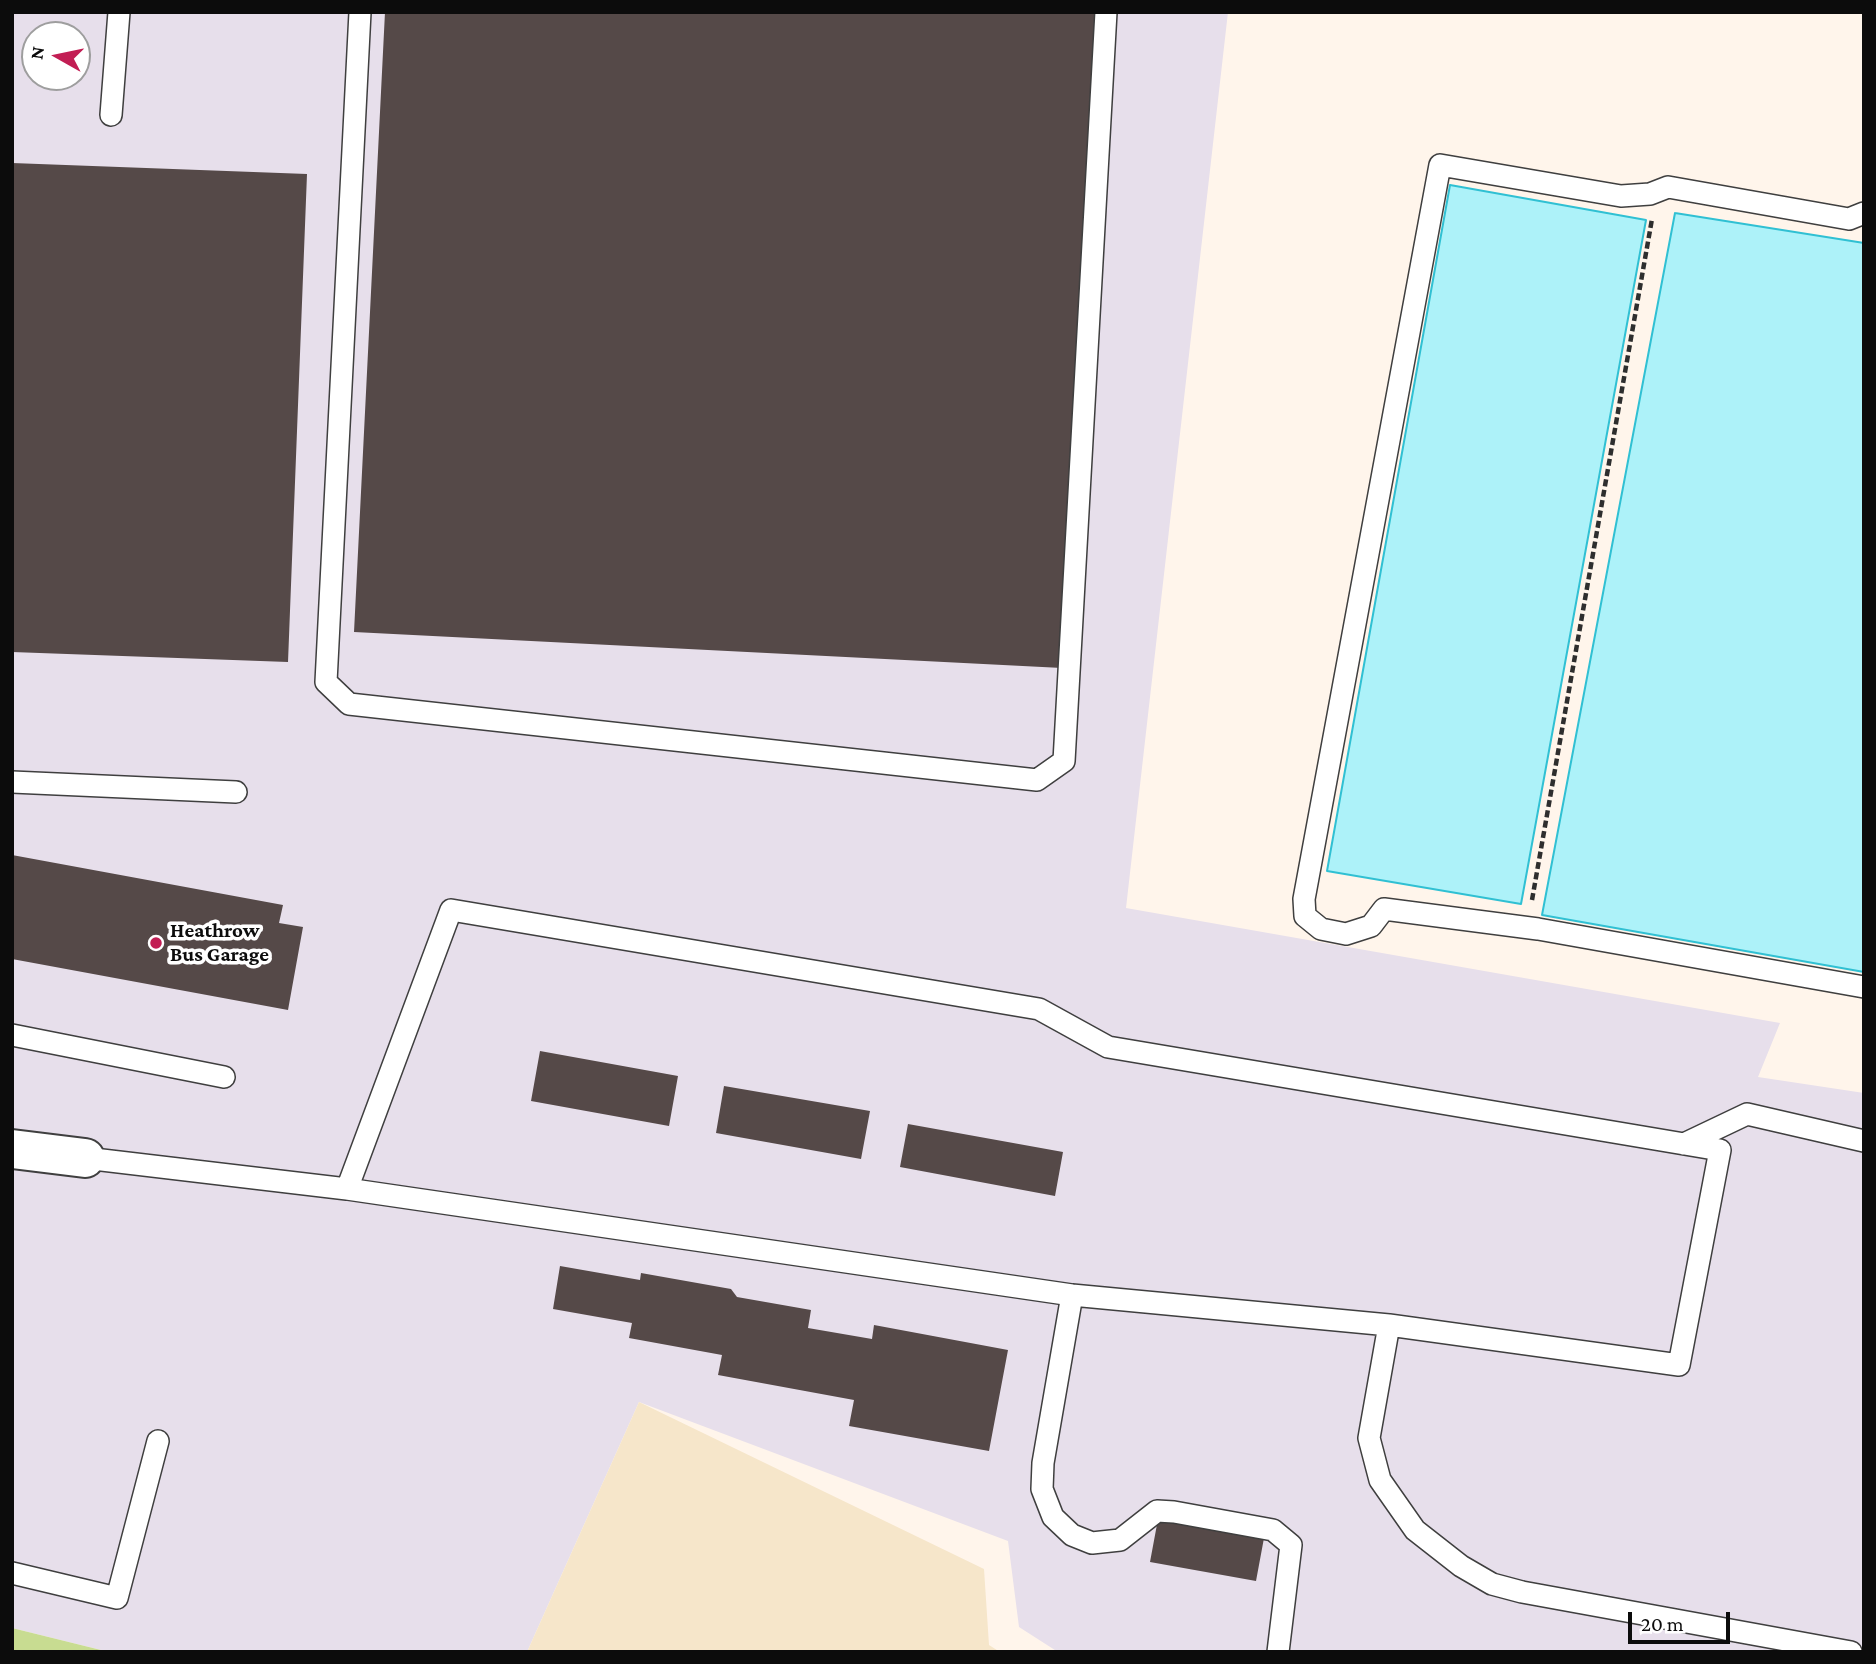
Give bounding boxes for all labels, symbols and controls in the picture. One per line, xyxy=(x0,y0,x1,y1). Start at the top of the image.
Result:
north arrow xyxy=(21,21,91,91)
text: N xyxy=(25,45,48,61)
place label: Heathrow Bus Garage xyxy=(170,918,269,968)
marker: Heathrow Bus Garage xyxy=(148,935,164,951)
scale bar xyxy=(1631,1598,1732,1642)
text: 20 m xyxy=(1641,1612,1684,1636)

